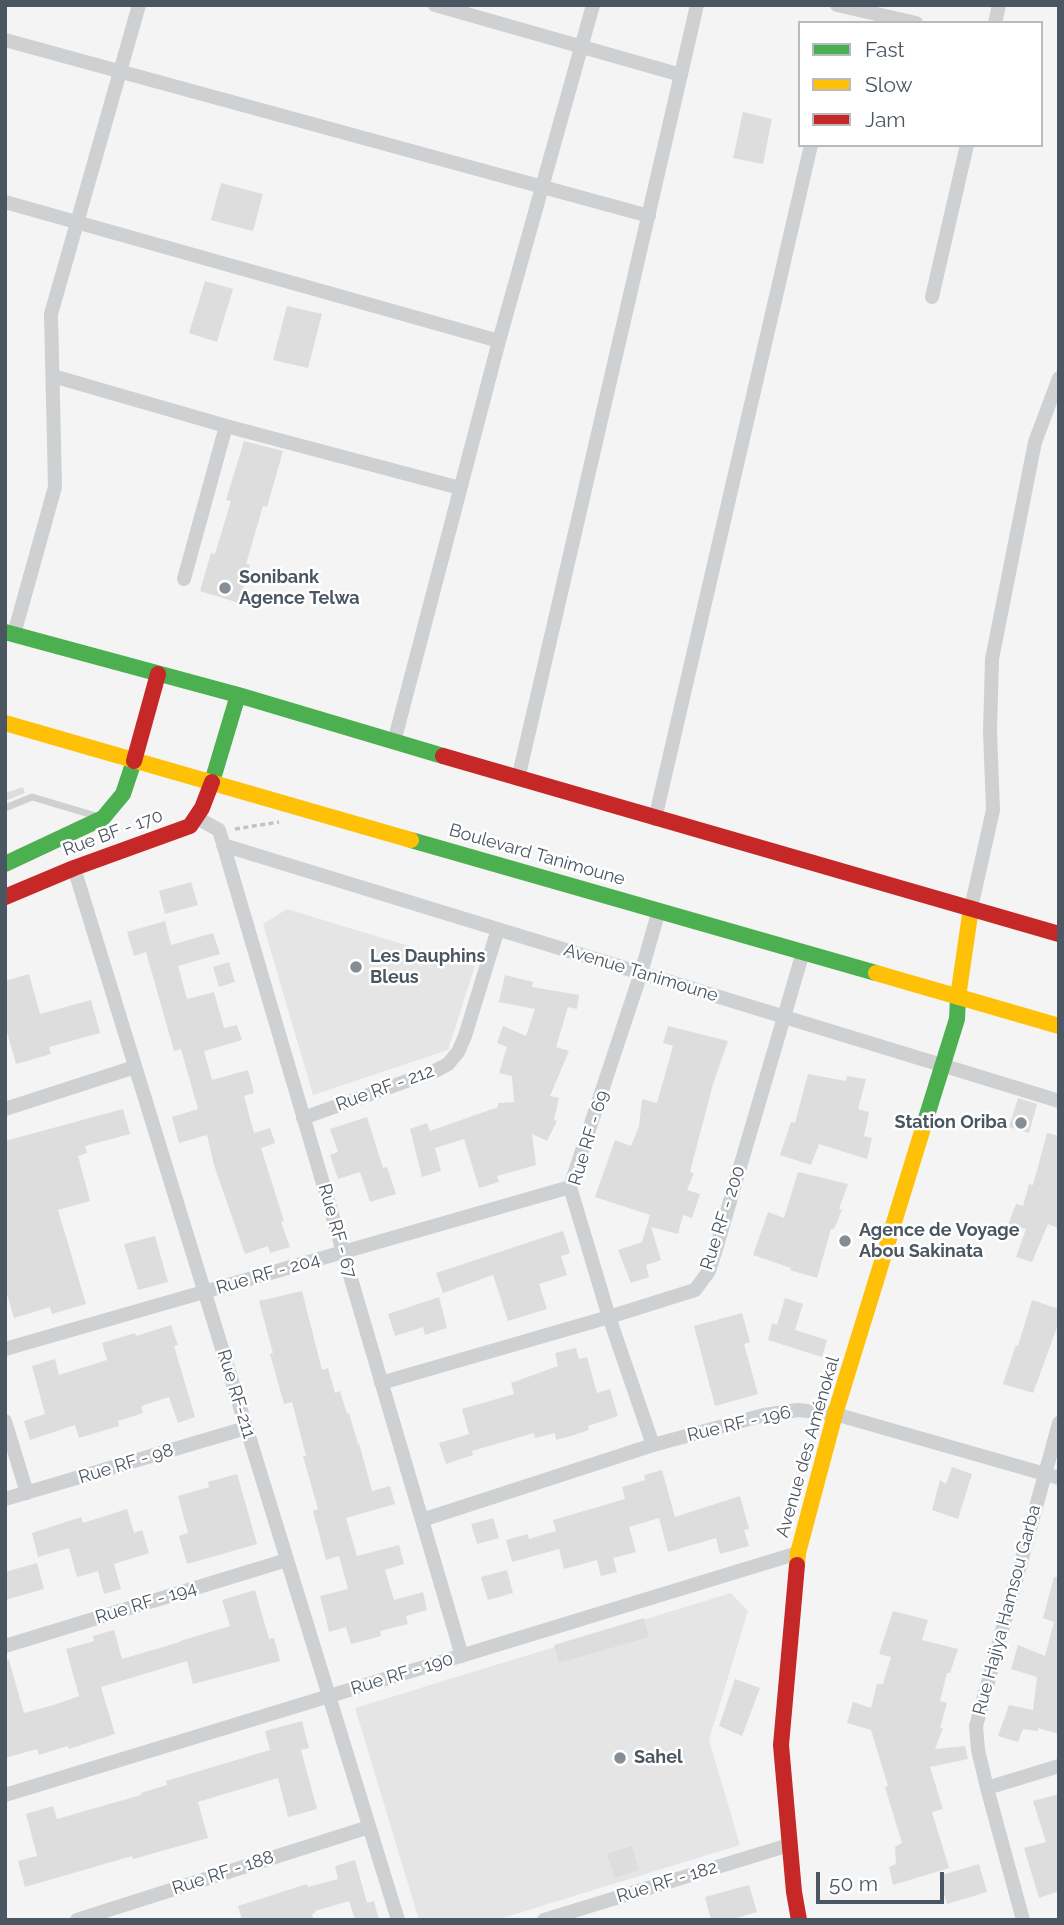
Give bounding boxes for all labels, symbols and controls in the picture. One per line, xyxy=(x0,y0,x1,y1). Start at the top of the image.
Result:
legend xyxy=(798,21,1043,147)
text: Fast xyxy=(865,37,905,62)
text: Slow xyxy=(865,72,913,97)
text: Jam xyxy=(865,107,906,132)
place label: Sonibank Agence Telwa xyxy=(239,567,360,610)
marker: Sonibank Agence Telwa xyxy=(217,580,233,596)
street label: Rue BF - 170 xyxy=(60,805,166,861)
street label: Boulevard Tanimoune xyxy=(447,820,627,890)
street label: Avenue Tanimoune xyxy=(561,939,721,1007)
place label: Les Dauphins Bleus xyxy=(370,946,485,988)
marker: Les Dauphins Bleus xyxy=(348,959,364,975)
street label: Rue RF - 212 xyxy=(333,1060,437,1116)
street label: Rue RF - 69 xyxy=(564,1088,614,1188)
place label: Station Oriba xyxy=(895,1112,1007,1134)
marker: Station Oriba xyxy=(1013,1115,1029,1131)
street label: Rue RF - 200 xyxy=(696,1163,750,1273)
street label: Rue RF - 67 xyxy=(313,1181,361,1281)
place label: Agence de Voyage Abou Sakinata xyxy=(859,1220,1019,1262)
marker: Agence de Voyage Abou Sakinata xyxy=(837,1233,853,1249)
street label: Rue RF - 204 xyxy=(214,1249,322,1299)
street label: Rue RF-211 xyxy=(212,1347,260,1441)
street label: Avenue des Aménokal xyxy=(772,1354,844,1540)
street label: Rue RF - 196 xyxy=(685,1402,793,1446)
street label: Rue RF - 98 xyxy=(76,1439,176,1489)
street label: Rue Hajiya Hamsou Garba xyxy=(969,1503,1045,1717)
street label: Rue RF - 194 xyxy=(93,1577,199,1629)
street label: Rue RF - 190 xyxy=(348,1648,456,1700)
place label: Sahel xyxy=(634,1747,683,1769)
marker: Sahel xyxy=(612,1750,628,1766)
street label: Rue RF - 188 xyxy=(169,1846,277,1900)
street label: Rue RF - 182 xyxy=(614,1856,720,1908)
scale bar xyxy=(819,1858,947,1902)
text: 50 m xyxy=(829,1871,878,1896)

